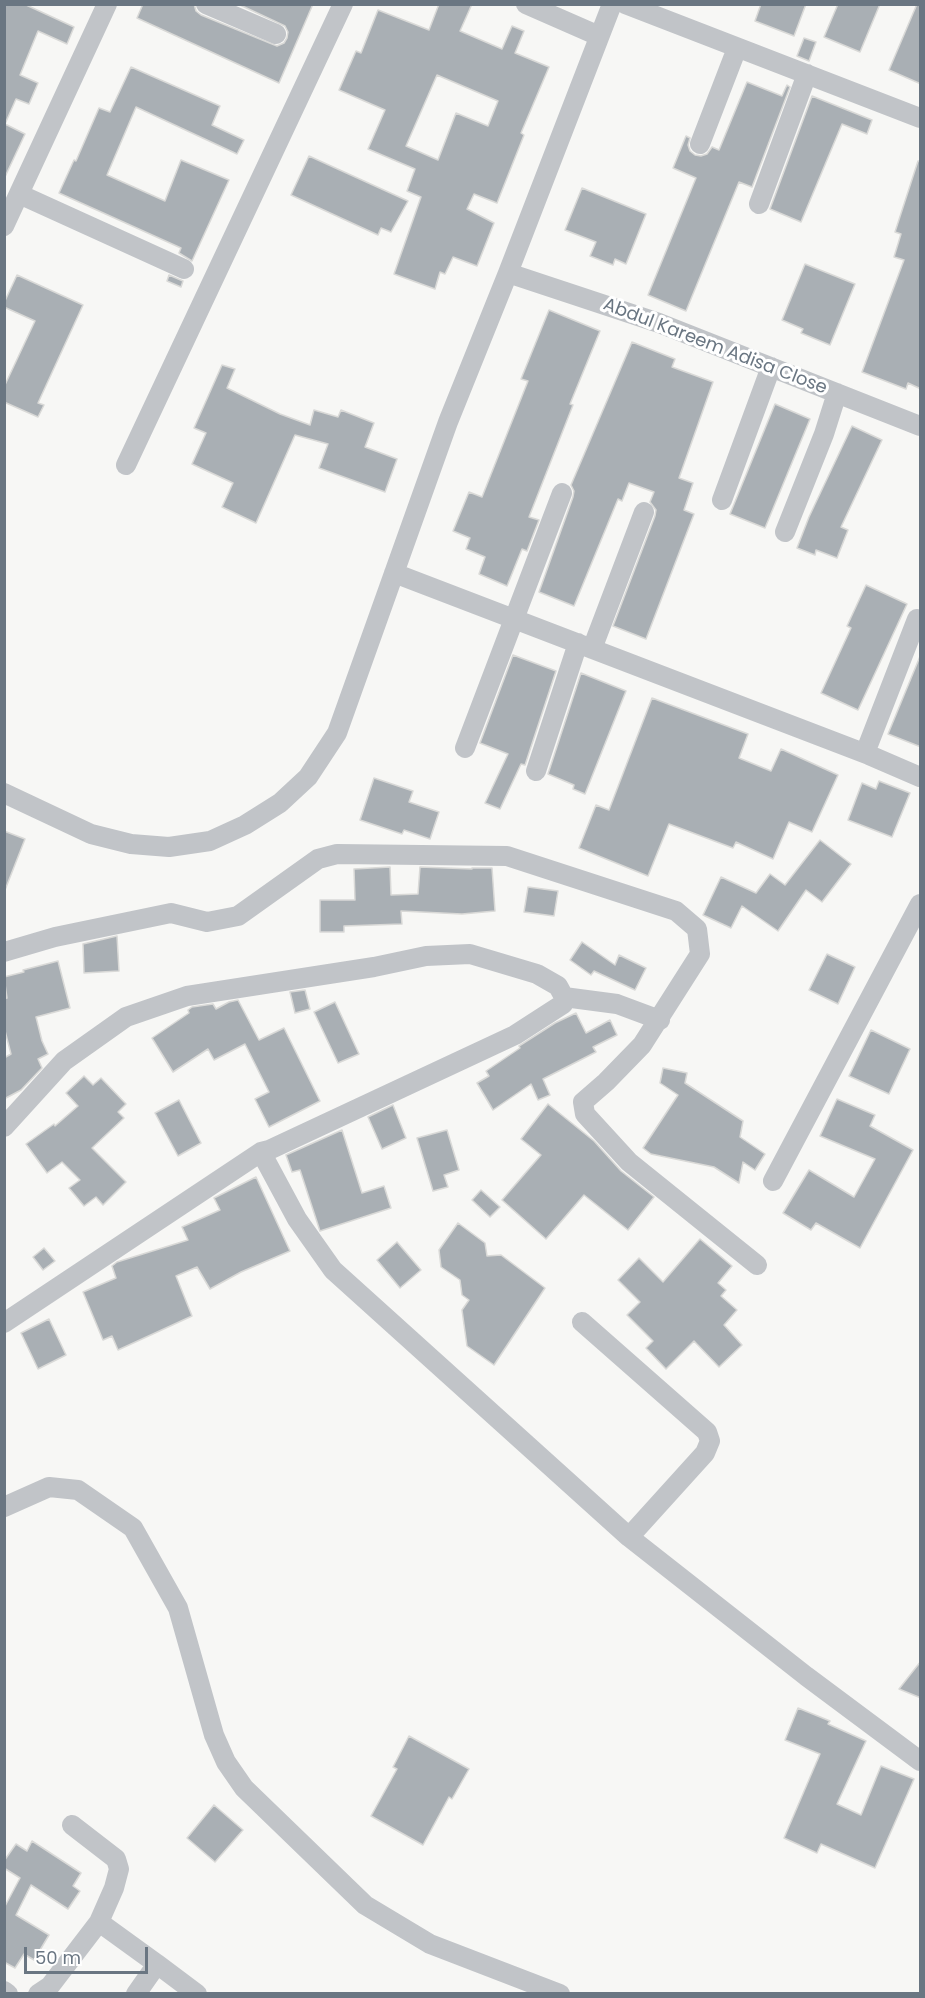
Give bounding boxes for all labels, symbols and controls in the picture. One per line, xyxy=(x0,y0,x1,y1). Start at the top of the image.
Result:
street label: Abdul Kareem Adisa Close xyxy=(600,294,830,400)
scale bar xyxy=(27,1935,152,1973)
text: 50 m xyxy=(35,1945,81,1970)

